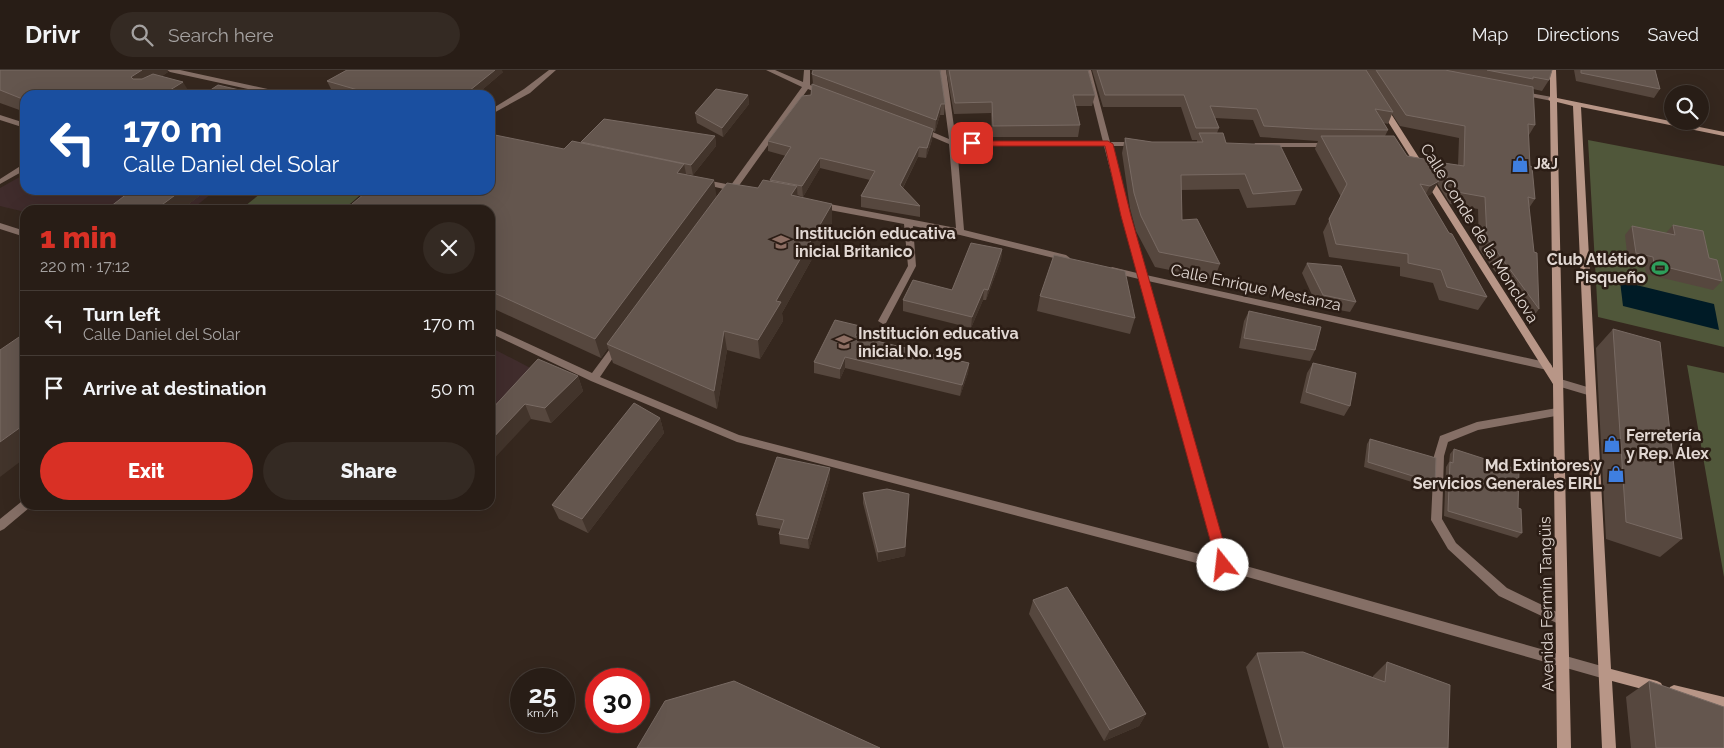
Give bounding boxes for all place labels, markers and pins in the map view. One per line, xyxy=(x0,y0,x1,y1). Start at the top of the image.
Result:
pin xyxy=(951,122,993,164)
shop icon: J&J xyxy=(1510,154,1530,174)
place label: J&J xyxy=(1534,156,1558,172)
place label: Institución educativa inicial Britanico xyxy=(795,224,956,261)
school or university icon: Institución educativa inicial Britanico xyxy=(771,232,791,252)
place label: Club Atlético Pisqueño xyxy=(1547,250,1646,287)
sports icon: Club Atlético Pisqueño xyxy=(1650,258,1670,278)
place label: Institución educativa inicial No. 195 xyxy=(858,324,1019,361)
school or university icon: Institución educativa inicial No. 195 xyxy=(834,332,854,352)
place label: Ferretería y Rep. Álex xyxy=(1626,426,1709,463)
shop icon: Ferretería y Rep. Álex xyxy=(1602,434,1622,454)
place label: Md Extintores y Servicios Generales EIRL xyxy=(1413,456,1603,493)
shop icon: Md Extintores y Servicios Generales EIRL xyxy=(1606,464,1626,484)

